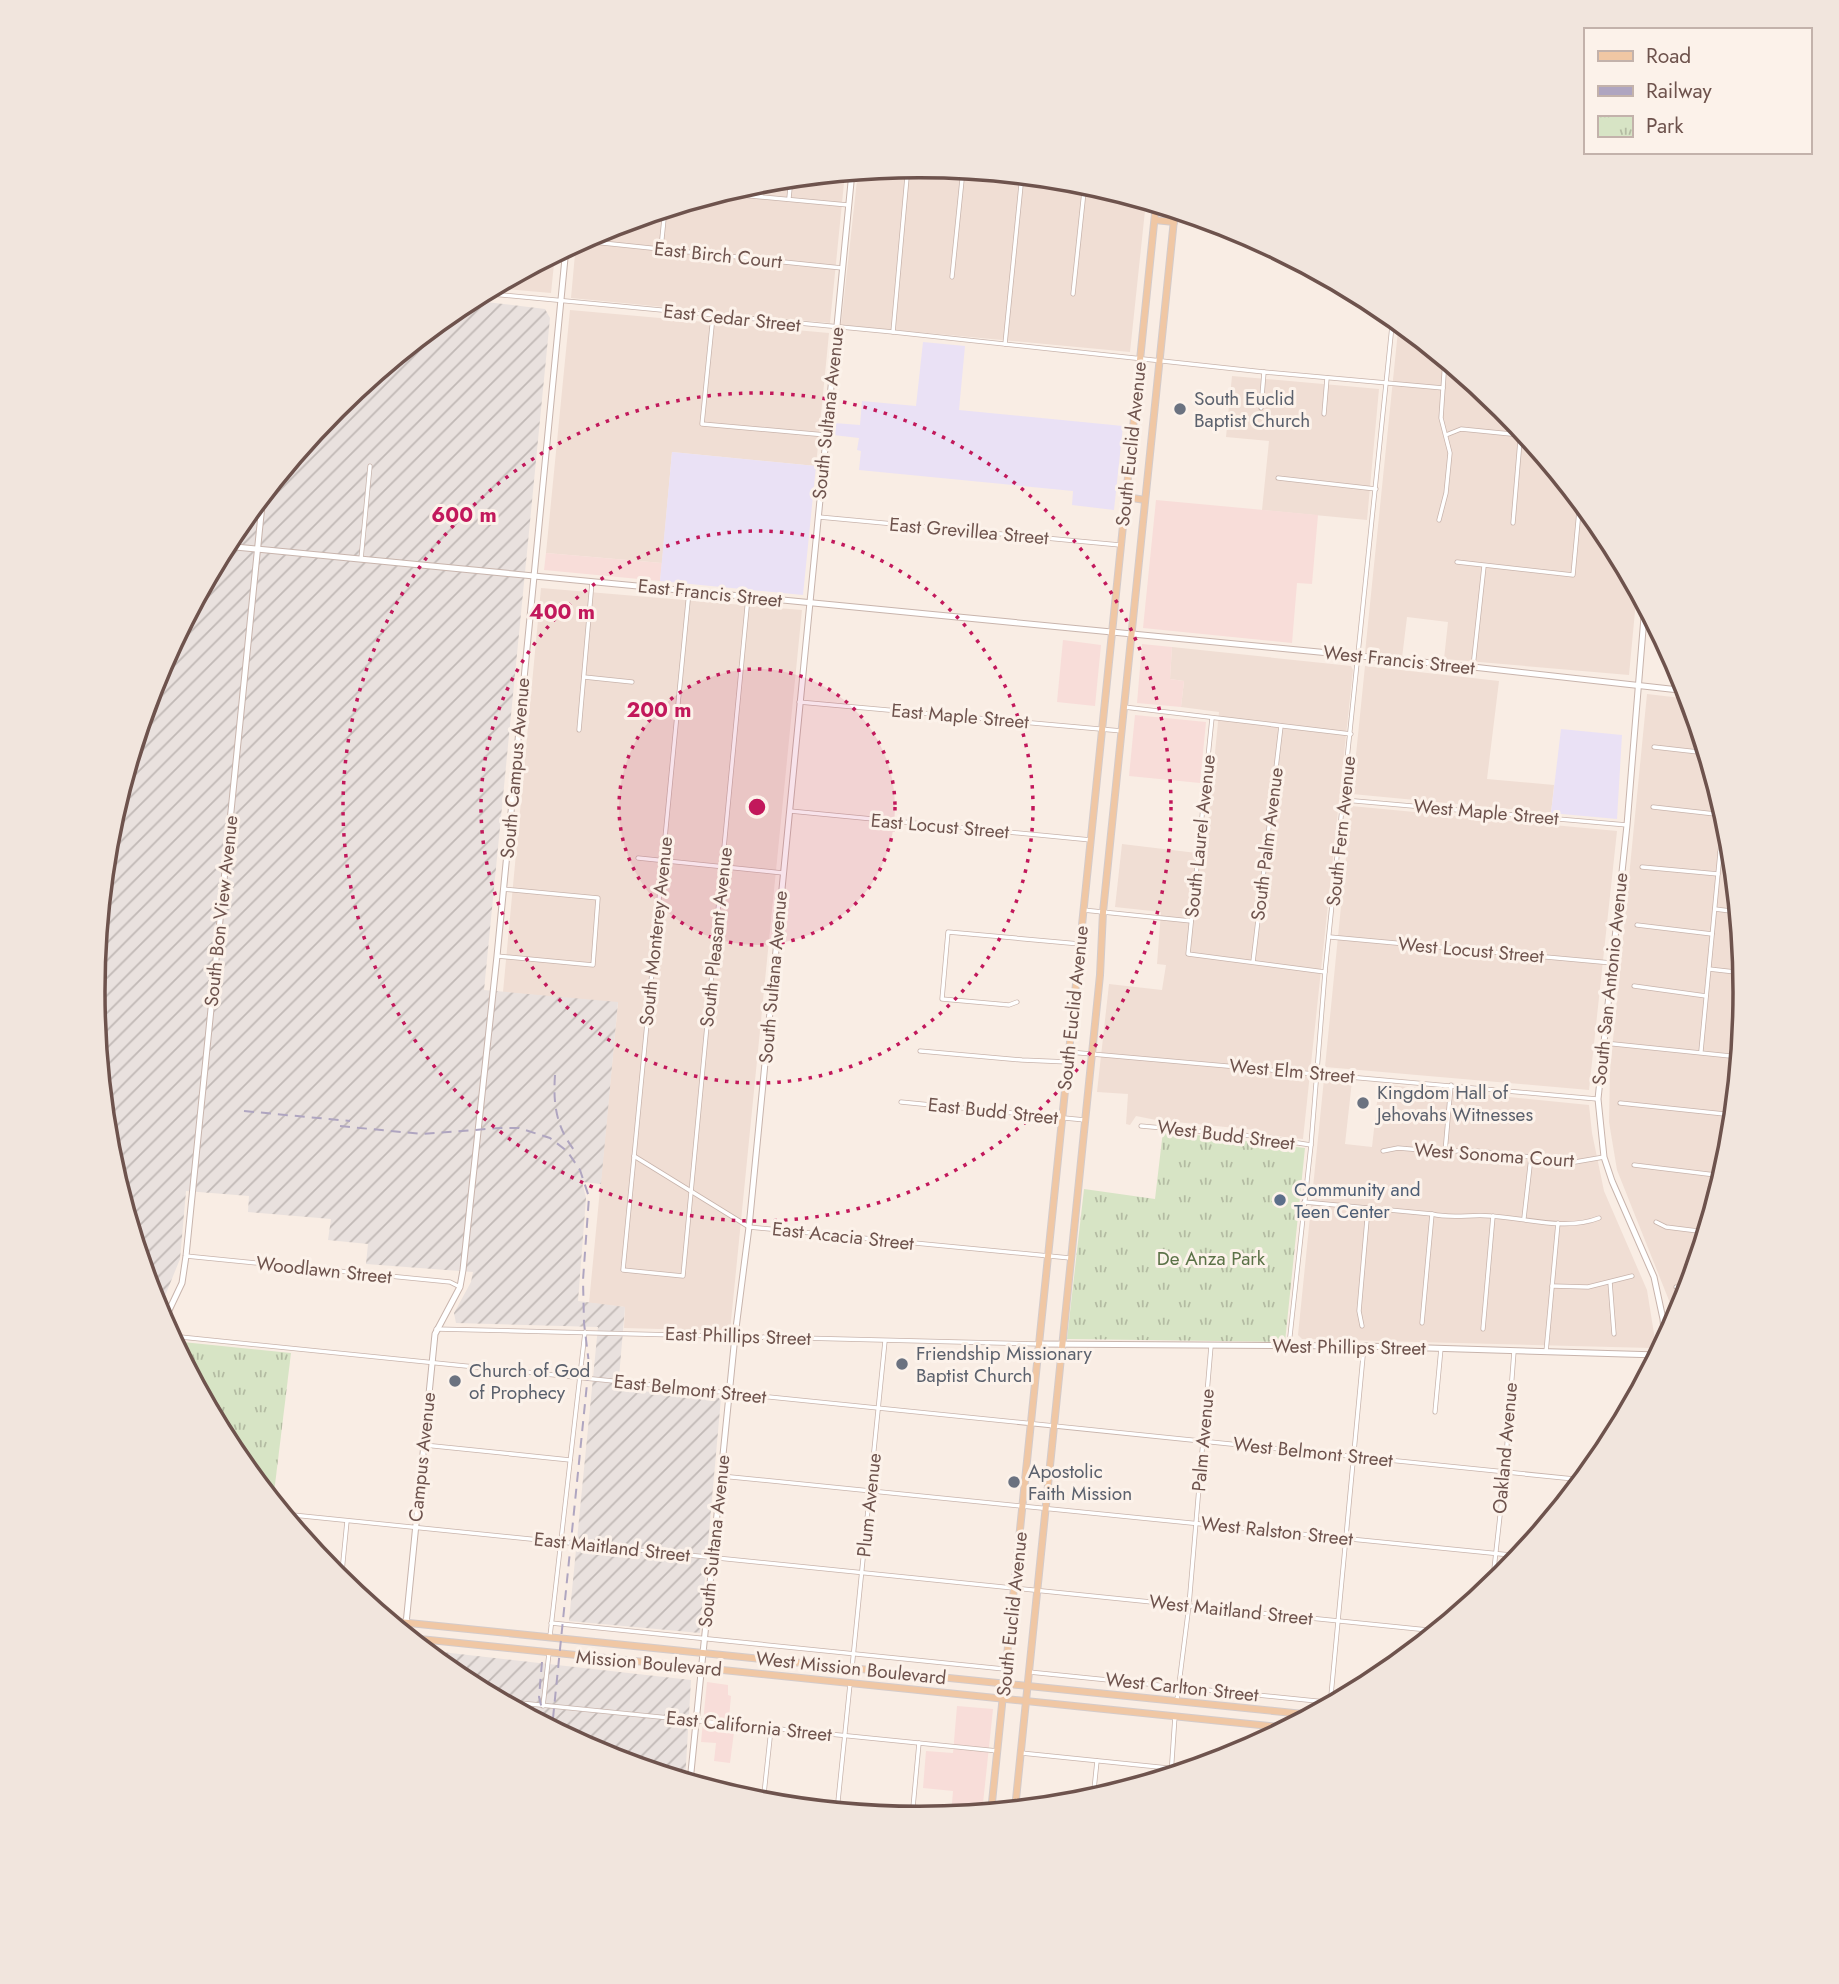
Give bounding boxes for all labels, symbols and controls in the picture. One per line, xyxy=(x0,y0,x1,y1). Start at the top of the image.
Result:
legend xyxy=(1584,28,1811,154)
text: Road xyxy=(1646,41,1691,71)
text: Railway xyxy=(1646,76,1712,106)
text: Park xyxy=(1646,111,1684,141)
street label: East Birch Court xyxy=(653,235,784,275)
street label: East Cedar Street xyxy=(662,297,802,339)
street label: South Sultana Avenue xyxy=(806,325,851,501)
street label: South Euclid Avenue xyxy=(1109,360,1153,528)
place label: South Euclid Baptist Church xyxy=(1194,385,1310,434)
marker: South Euclid Baptist Church xyxy=(1172,401,1188,417)
text: 600 m xyxy=(431,500,497,530)
street label: East Grevillea Street xyxy=(888,511,1050,551)
street label: East Francis Street xyxy=(636,572,784,614)
text: 400 m xyxy=(529,597,595,627)
street label: West Francis Street xyxy=(1322,639,1477,681)
street label: South Campus Avenue xyxy=(494,676,536,859)
text: 200 m xyxy=(626,695,692,725)
street label: East Maple Street xyxy=(890,697,1030,736)
street label: South Laurel Avenue xyxy=(1178,753,1222,919)
street label: South Fern Avenue xyxy=(1320,754,1362,908)
street label: South Palm Avenue xyxy=(1244,766,1290,922)
street label: West Maple Street xyxy=(1412,792,1560,832)
centre of rings xyxy=(745,795,769,819)
street label: East Locust Street xyxy=(870,807,1011,846)
street label: South Bon View Avenue xyxy=(198,814,245,1008)
street label: South Monterey Avenue xyxy=(633,835,679,1027)
street label: South Pleasant Avenue xyxy=(693,845,739,1028)
street label: South San Antonio Avenue xyxy=(1585,871,1635,1087)
street label: South Sultana Avenue xyxy=(752,889,794,1065)
street label: South Euclid Avenue xyxy=(1051,924,1095,1092)
street label: West Locust Street xyxy=(1397,930,1545,970)
street label: West Elm Street xyxy=(1228,1052,1356,1090)
place label: Kingdom Hall of Jehovahs Witnesses xyxy=(1374,1079,1533,1128)
street label: East Budd Street xyxy=(927,1091,1060,1131)
marker: Kingdom Hall of Jehovahs Witnesses xyxy=(1355,1095,1371,1111)
street label: West Budd Street xyxy=(1156,1113,1297,1157)
street label: West Sonoma Court xyxy=(1413,1136,1575,1174)
place label: Community and Teen Center xyxy=(1294,1176,1420,1225)
marker: Community and Teen Center xyxy=(1272,1192,1288,1208)
street label: East Acacia Street xyxy=(771,1215,916,1257)
park label: De Anza Park xyxy=(1157,1245,1266,1272)
street label: Woodlawn Street xyxy=(255,1249,394,1291)
street label: East Phillips Street xyxy=(665,1320,812,1352)
street label: West Phillips Street xyxy=(1272,1332,1426,1362)
place label: Friendship Missionary Baptist Church xyxy=(916,1340,1092,1389)
marker: Friendship Missionary Baptist Church xyxy=(894,1356,910,1372)
place label: Church of God of Prophecy xyxy=(469,1357,590,1406)
street label: East Belmont Street xyxy=(612,1368,768,1410)
marker: Church of God of Prophecy xyxy=(447,1373,463,1389)
street label: Oakland Avenue xyxy=(1486,1381,1524,1515)
street label: Palm Avenue xyxy=(1185,1387,1221,1493)
street label: Campus Avenue xyxy=(402,1391,442,1523)
street label: West Belmont Street xyxy=(1232,1430,1395,1474)
street label: Plum Avenue xyxy=(850,1451,888,1558)
street label: South Sultana Avenue xyxy=(692,1453,737,1629)
place label: Apostolic Faith Mission xyxy=(1028,1458,1132,1507)
marker: Apostolic Faith Mission xyxy=(1006,1474,1022,1490)
street label: West Ralston Street xyxy=(1200,1510,1355,1552)
street label: East Maitland Street xyxy=(533,1525,692,1569)
street label: South Euclid Avenue xyxy=(990,1530,1034,1698)
street label: West Maitland Street xyxy=(1148,1588,1315,1632)
street label: Mission Boulevard xyxy=(575,1643,723,1683)
street label: West Mission Boulevard xyxy=(754,1645,948,1691)
street label: West Carlton Street xyxy=(1104,1666,1260,1709)
street label: East California Street xyxy=(665,1704,834,1748)

